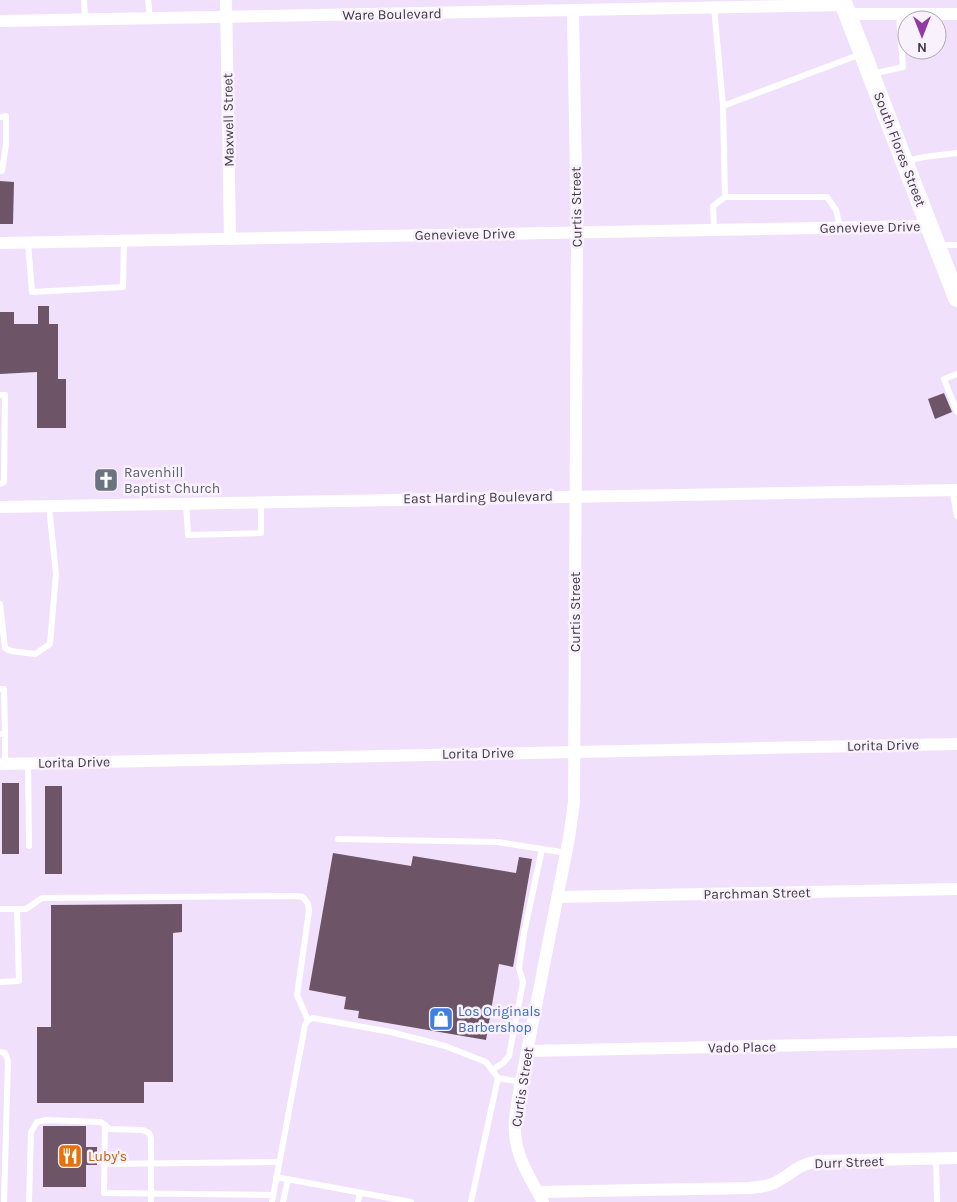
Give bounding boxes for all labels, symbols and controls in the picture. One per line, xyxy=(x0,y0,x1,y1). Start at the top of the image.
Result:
street label: Ware Boulevard xyxy=(342,5,442,24)
north arrow xyxy=(897,10,947,60)
text: N xyxy=(917,39,927,56)
street label: Maxwell Street xyxy=(219,73,238,167)
street label: South Flores Street xyxy=(870,89,929,209)
street label: Curtis Street xyxy=(567,167,586,247)
street label: Genevieve Drive xyxy=(820,218,920,237)
street label: Genevieve Drive xyxy=(415,225,515,244)
place label: Ravenhill Baptist Church xyxy=(124,464,220,497)
church icon: Ravenhill Baptist Church xyxy=(93,467,119,493)
street label: East Harding Boulevard xyxy=(403,488,553,507)
street label: Curtis Street xyxy=(567,572,584,652)
street label: Lorita Drive xyxy=(847,736,919,755)
street label: Lorita Drive xyxy=(442,744,514,763)
street label: Lorita Drive xyxy=(38,753,110,772)
street label: Parchman Street xyxy=(703,884,811,903)
place label: Los Originals Barbershop xyxy=(458,1003,541,1036)
shop icon: Los Originals Barbershop xyxy=(428,1006,454,1032)
street label: Vado Place xyxy=(708,1038,776,1057)
street label: Curtis Street xyxy=(508,1046,537,1128)
restaurant icon: Luby's xyxy=(57,1143,83,1169)
place label: Luby's xyxy=(88,1148,127,1165)
street label: Durr Street xyxy=(814,1153,884,1172)

